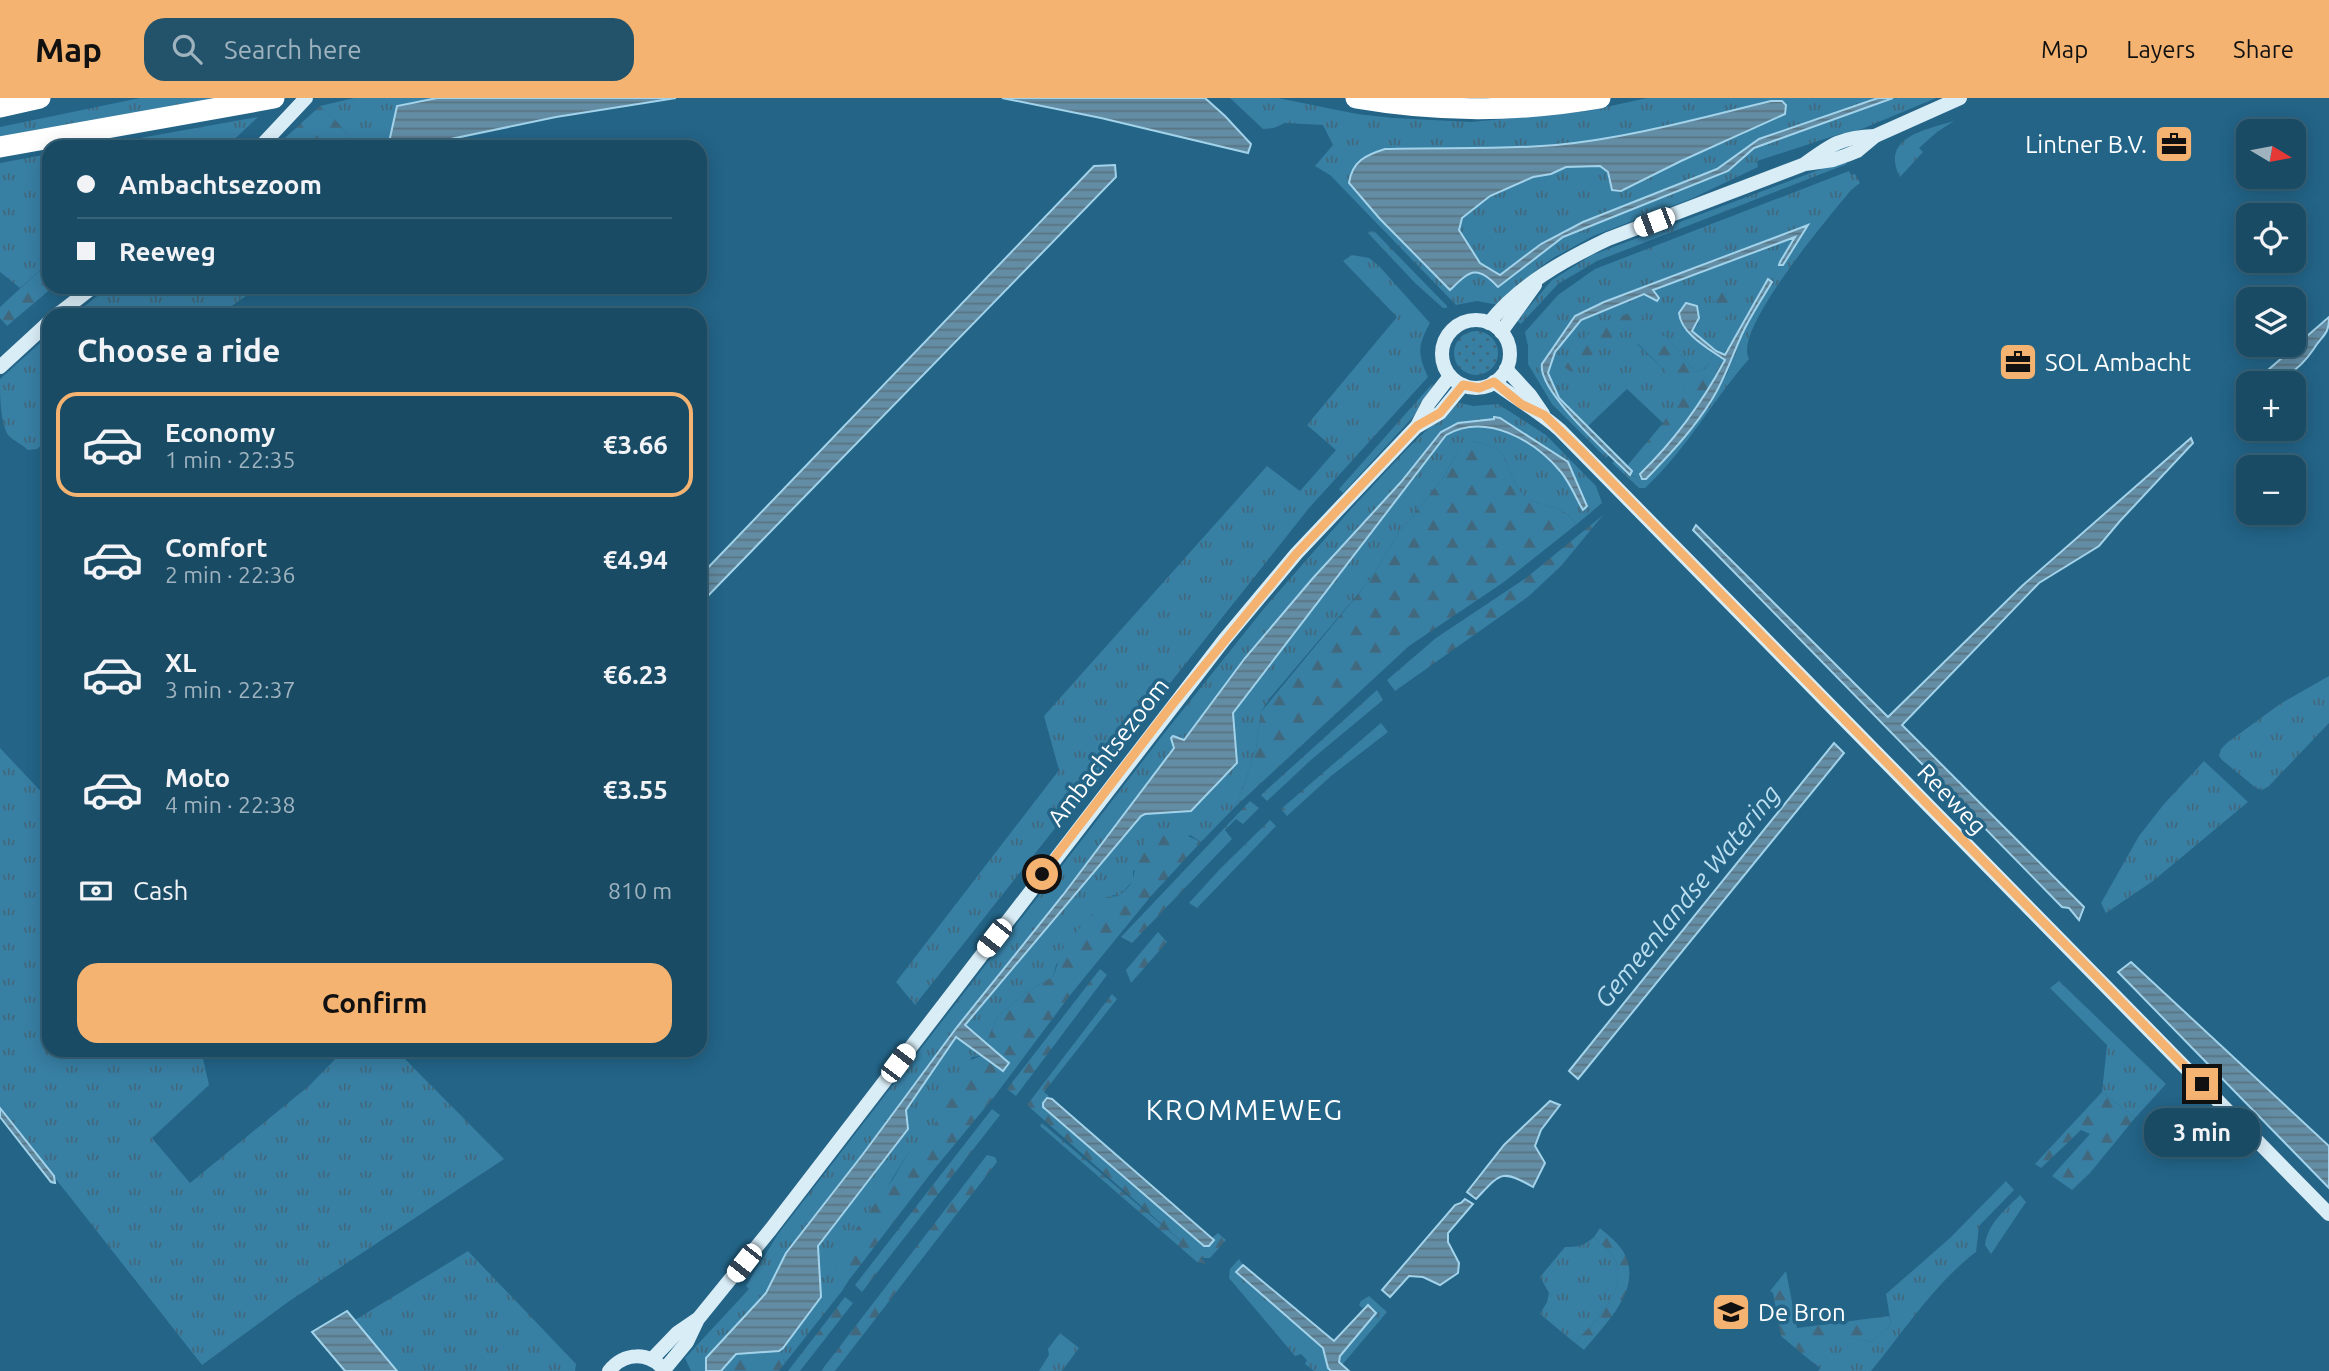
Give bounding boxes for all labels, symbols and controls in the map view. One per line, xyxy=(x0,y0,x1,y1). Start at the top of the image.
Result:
search box xyxy=(144,18,634,81)
icon: search xyxy=(168,30,206,68)
text: Map xyxy=(35,31,102,68)
text: Search here xyxy=(224,35,362,64)
text: Map xyxy=(2041,36,2088,63)
text: Layers xyxy=(2126,36,2195,63)
text: Share xyxy=(2233,36,2294,63)
north arrow xyxy=(2236,119,2306,189)
map controls xyxy=(2236,119,2306,525)
office icon: Lintner B.V. xyxy=(2153,123,2195,165)
place label: Lintner B.V. xyxy=(2025,131,2147,158)
text: Ambachtsezoom xyxy=(119,170,322,199)
button: locate xyxy=(2236,203,2306,273)
car xyxy=(1631,205,1678,239)
text: Reeweg xyxy=(119,237,216,266)
button: layers xyxy=(2236,287,2306,357)
text: Choose a ride xyxy=(77,332,280,368)
office icon: SOL Ambacht xyxy=(1997,341,2039,383)
place label: SOL Ambacht xyxy=(2045,349,2191,376)
button: + xyxy=(2236,371,2306,441)
icon: car xyxy=(81,413,144,476)
text: Economy xyxy=(165,418,275,447)
text: €3.66 xyxy=(603,430,668,459)
text: 1 min · 22:35 xyxy=(165,447,296,472)
button: − xyxy=(2236,455,2306,525)
icon: car xyxy=(81,528,144,591)
text: Comfort xyxy=(165,533,268,562)
text: €4.94 xyxy=(603,545,668,574)
text: 2 min · 22:36 xyxy=(165,562,296,587)
icon: car xyxy=(81,643,144,706)
text: XL xyxy=(165,648,196,677)
text: €6.23 xyxy=(603,660,668,689)
street label: Ambachtsezoom xyxy=(1042,673,1174,831)
text: 3 min · 22:37 xyxy=(165,677,296,702)
icon: car xyxy=(81,758,144,821)
street label: Reeweg xyxy=(1912,758,1992,840)
text: Moto xyxy=(165,763,230,792)
text: €3.55 xyxy=(603,775,668,804)
water label: Gemeenlandse Watering xyxy=(1588,779,1786,1013)
text: 4 min · 22:38 xyxy=(165,792,296,817)
route start xyxy=(1026,858,1058,890)
icon: cash xyxy=(77,872,115,910)
text: Cash xyxy=(133,876,188,905)
text: 810 m xyxy=(608,878,672,903)
car xyxy=(973,915,1016,961)
button: Confirm xyxy=(77,963,672,1043)
car xyxy=(877,1040,920,1086)
route end xyxy=(2186,1068,2218,1100)
district label: KROMMEWEG xyxy=(1146,1094,1344,1125)
callout: 3 min xyxy=(2144,1108,2260,1158)
text: 3 min xyxy=(2173,1120,2231,1145)
car xyxy=(723,1240,766,1286)
school or university icon: De Bron xyxy=(1710,1291,1752,1333)
place label: De Bron xyxy=(1758,1299,1846,1326)

